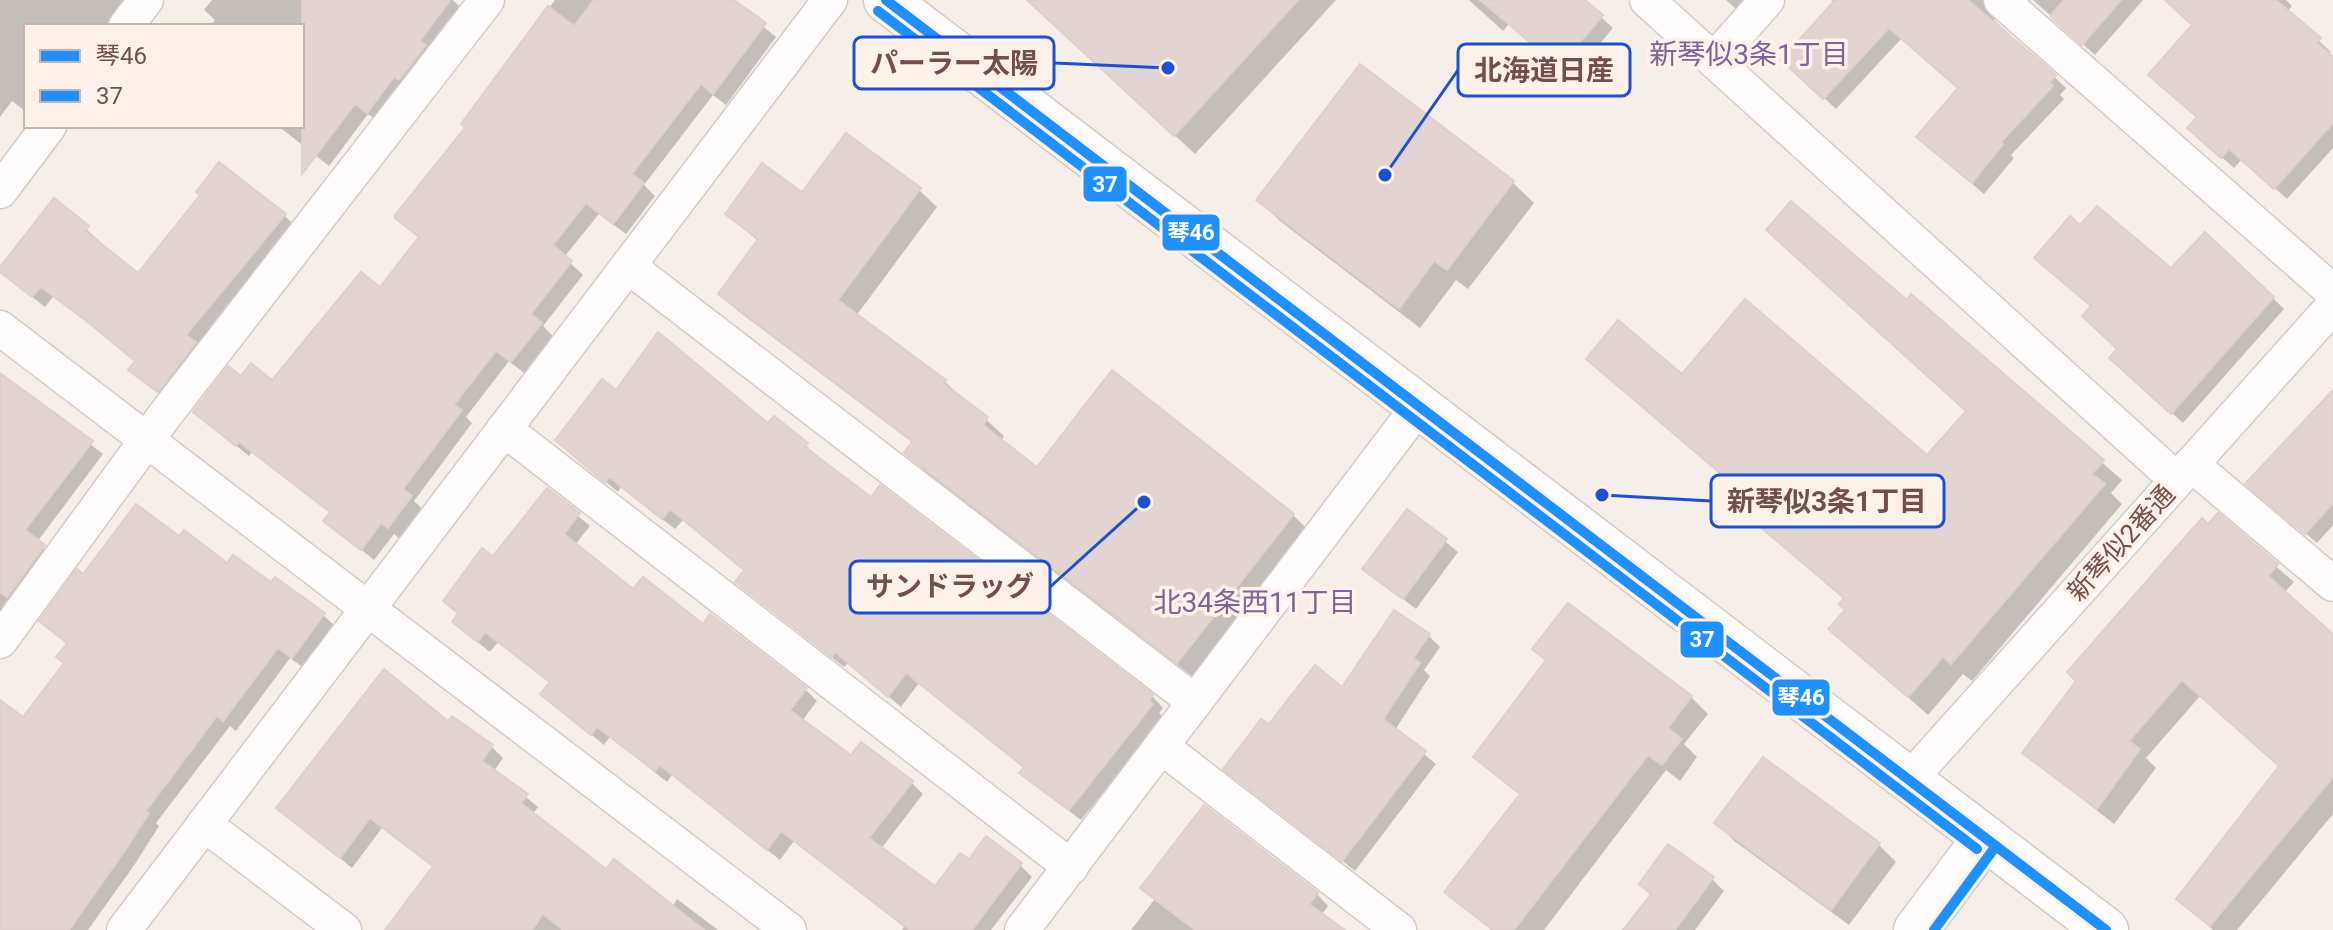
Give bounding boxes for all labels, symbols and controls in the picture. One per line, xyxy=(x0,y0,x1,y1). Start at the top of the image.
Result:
legend xyxy=(24,24,304,128)
callout: パーラー太陽 xyxy=(854,37,1054,89)
district label: 新琴似3条1丁目 xyxy=(1649,38,1849,71)
text: 琴46 xyxy=(96,42,147,70)
callout: 北海道日産 xyxy=(1458,44,1630,96)
text: パーラー太陽 xyxy=(870,47,1038,80)
text: 北海道日産 xyxy=(1474,54,1614,87)
text: 37 xyxy=(96,82,123,110)
line badge: 37 xyxy=(1082,165,1128,203)
text: 37 xyxy=(1092,172,1118,197)
line badge: 琴46 xyxy=(1161,213,1221,252)
text: 琴46 xyxy=(1167,220,1215,245)
callout: 新琴似3条1丁目 xyxy=(1711,475,1944,527)
street label: 新琴似2番通 xyxy=(2061,479,2181,607)
text: 新琴似3条1丁目 xyxy=(1727,485,1927,518)
callout: サンドラッグ xyxy=(850,561,1050,613)
text: サンドラッグ xyxy=(866,570,1034,603)
district label: 北34条西11丁目 xyxy=(1154,586,1356,619)
line badge: 37 xyxy=(1679,620,1725,659)
text: 37 xyxy=(1689,627,1715,652)
line badge: 琴46 xyxy=(1771,678,1831,717)
text: 琴46 xyxy=(1777,685,1825,710)

